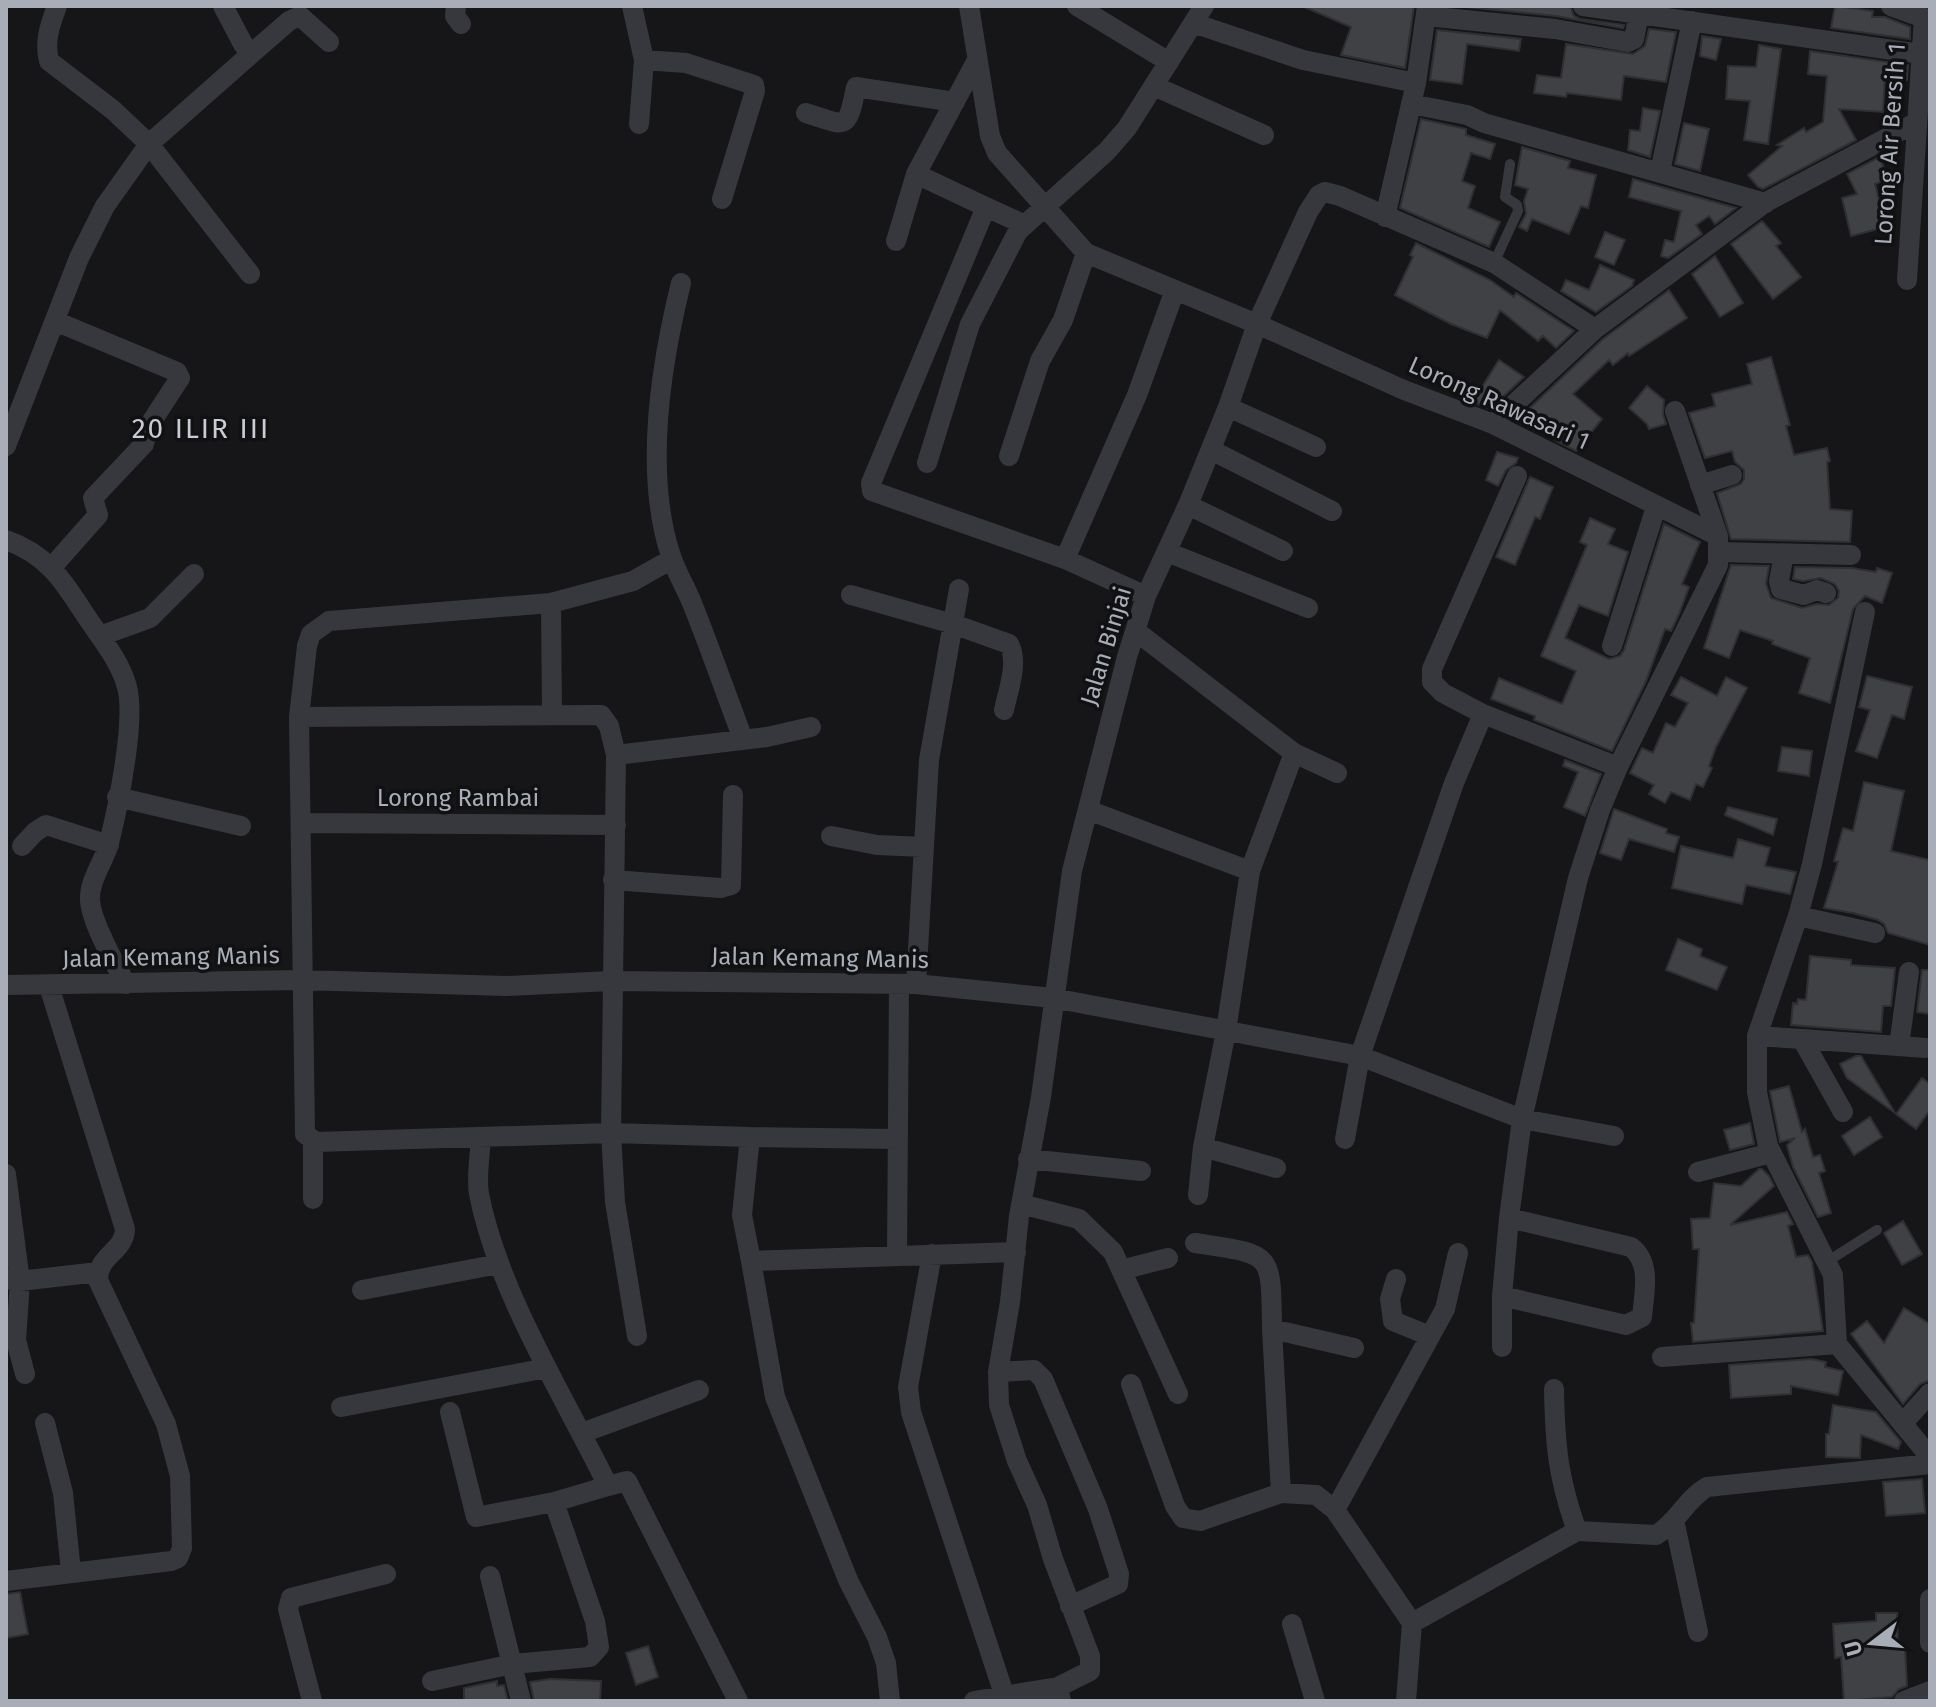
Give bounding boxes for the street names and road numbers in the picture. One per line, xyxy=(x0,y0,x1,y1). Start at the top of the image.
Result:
street label: Lorong Air Bersih 1 xyxy=(1869,42,1911,246)
street label: Lorong Rawasari 1 xyxy=(1404,351,1594,455)
street label: Jalan Binjai xyxy=(1075,583,1137,709)
street label: Lorong Rambai xyxy=(377,784,539,812)
street label: Jalan Kemang Manis xyxy=(62,941,280,973)
street label: Jalan Kemang Manis xyxy=(711,942,929,974)

